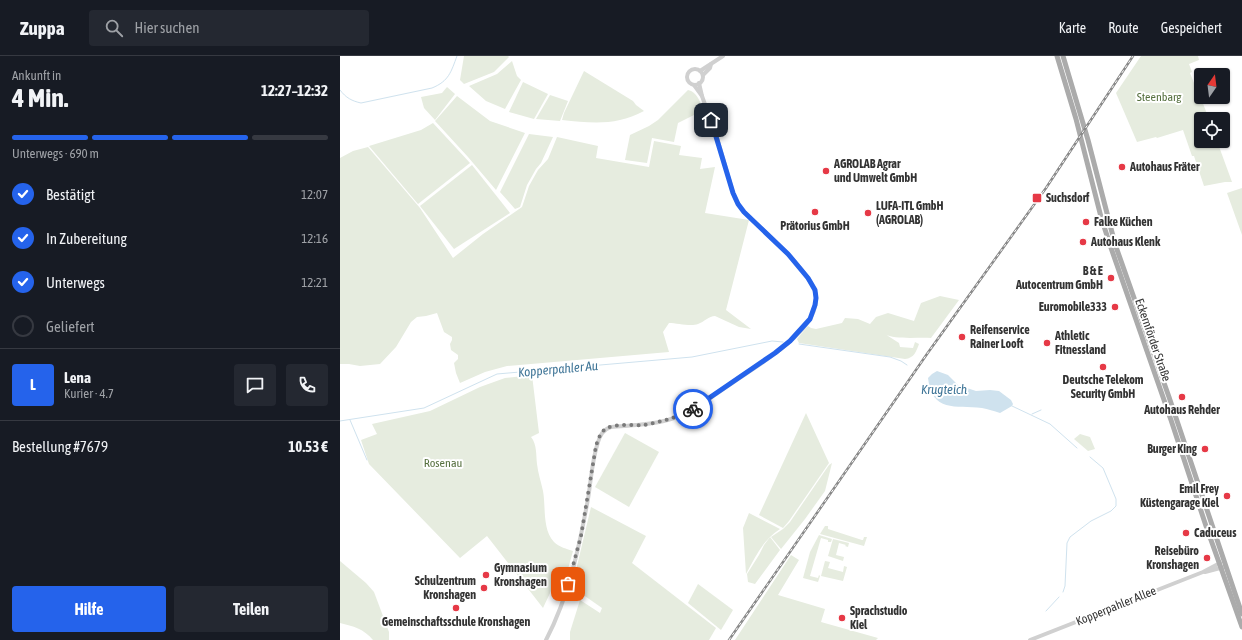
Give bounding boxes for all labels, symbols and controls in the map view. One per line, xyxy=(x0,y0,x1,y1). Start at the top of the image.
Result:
search box xyxy=(89,10,369,46)
text: Zuppa xyxy=(20,17,65,39)
icon: search xyxy=(103,17,125,39)
text: Hier suchen xyxy=(135,19,199,36)
text: Karte xyxy=(1059,20,1086,36)
text: Route xyxy=(1108,20,1139,36)
text: Gespeichert xyxy=(1161,20,1222,36)
text: Ankunft in xyxy=(12,68,61,83)
north arrow xyxy=(1194,68,1230,104)
map controls xyxy=(1194,68,1230,148)
text: 12:27–12:32 xyxy=(261,82,328,99)
text: 4 Min. xyxy=(12,83,68,113)
park label: Steenbarg xyxy=(1137,90,1182,104)
pin xyxy=(694,103,728,137)
icon: home xyxy=(700,109,722,131)
button: locate xyxy=(1194,112,1230,148)
text: Unterwegs · 690 m xyxy=(12,146,99,161)
place label: AGROLAB Agrar und Umwelt GmbH xyxy=(833,157,917,185)
place label: Autohaus Fräter xyxy=(1129,160,1200,174)
marker: Autohaus Fräter xyxy=(1117,162,1127,172)
marker: AGROLAB Agrar und Umwelt GmbH xyxy=(821,166,831,176)
icon: check xyxy=(12,183,34,205)
text: Bestätigt xyxy=(46,186,95,203)
text: 12:07 xyxy=(301,187,328,202)
place label: Suchsdorf xyxy=(1046,191,1090,205)
marker: Suchsdorf xyxy=(1031,192,1043,204)
place label: LUFA-ITL GmbH (AGROLAB) xyxy=(876,199,944,227)
marker: Prätorius GmbH xyxy=(810,207,820,217)
marker: LUFA-ITL GmbH (AGROLAB) xyxy=(863,208,873,218)
place label: Falke Küchen xyxy=(1094,215,1153,229)
marker: Falke Küchen xyxy=(1081,217,1091,227)
place label: Prätorius GmbH xyxy=(780,219,850,233)
icon: check xyxy=(12,227,34,249)
text: In Zubereitung xyxy=(46,230,127,247)
text: 12:16 xyxy=(301,231,328,246)
place label: Autohaus Klenk xyxy=(1090,235,1161,249)
marker: Autohaus Klenk xyxy=(1078,237,1088,247)
place label: B & E Autocentrum GmbH xyxy=(1015,264,1103,292)
icon: check xyxy=(12,271,34,293)
marker: B & E Autocentrum GmbH xyxy=(1106,273,1116,283)
text: Unterwegs xyxy=(46,274,105,291)
text: 12:21 xyxy=(301,275,328,290)
street label: Eckernförder Straße xyxy=(1132,297,1174,383)
place label: Euromobile333 xyxy=(1039,300,1107,314)
marker: Euromobile333 xyxy=(1110,302,1120,312)
text: Geliefert xyxy=(46,318,95,335)
place label: Reifenservice Rainer Looft xyxy=(970,323,1030,351)
place label: Athletic Fitnessland xyxy=(1054,329,1106,357)
marker: Reifenservice Rainer Looft xyxy=(957,332,967,342)
marker: Athletic Fitnessland xyxy=(1042,338,1052,348)
water label: Kopperpahler Au xyxy=(517,358,599,380)
marker: Deutsche Telekom Security GmbH xyxy=(1098,362,1108,372)
button: chat xyxy=(234,364,276,406)
button: phone xyxy=(286,364,328,406)
text: Lena xyxy=(64,369,91,386)
place label: Deutsche Telekom Security GmbH xyxy=(1063,373,1144,401)
text: L xyxy=(30,376,36,393)
water label: Krugteich xyxy=(921,382,968,397)
text: Kurier · 4.7 xyxy=(64,386,114,401)
courier xyxy=(673,389,713,429)
marker: Autohaus Rehder xyxy=(1177,392,1187,402)
icon: bike xyxy=(682,398,704,420)
place label: Autohaus Rehder xyxy=(1143,403,1220,417)
text: Bestellung #7679 xyxy=(12,438,108,455)
text: 10.53 € xyxy=(288,438,328,455)
place label: Burger King xyxy=(1147,442,1198,456)
marker: Burger King xyxy=(1200,444,1210,454)
park label: Rosenau xyxy=(424,456,462,470)
place label: Emil Frey Küstengarage Kiel xyxy=(1140,482,1220,510)
marker: Emil Frey Küstengarage Kiel xyxy=(1222,491,1232,501)
place label: Caduceus xyxy=(1194,526,1237,540)
marker: Caduceus xyxy=(1181,528,1191,538)
place label: Reisebüro Kronshagen xyxy=(1146,544,1199,572)
marker: Reisebüro Kronshagen xyxy=(1202,553,1212,563)
place label: Gymnasium Kronshagen xyxy=(494,561,547,589)
pin xyxy=(551,567,585,601)
marker: Gymnasium Kronshagen xyxy=(481,570,491,580)
icon: bag xyxy=(557,573,579,595)
place label: Schulzentrum Kronshagen xyxy=(415,574,476,602)
marker: Schulzentrum Kronshagen xyxy=(479,583,489,593)
street label: Kopperpahler Allee xyxy=(1074,584,1158,628)
button: Hilfe xyxy=(12,586,166,632)
button: Teilen xyxy=(174,586,328,632)
marker: Gemeinschaftsschule Kronshagen xyxy=(451,603,461,613)
place label: Sprachstudio Kiel xyxy=(850,604,908,632)
marker: Sprachstudio Kiel xyxy=(837,613,847,623)
place label: Gemeinschaftsschule Kronshagen xyxy=(382,615,531,629)

